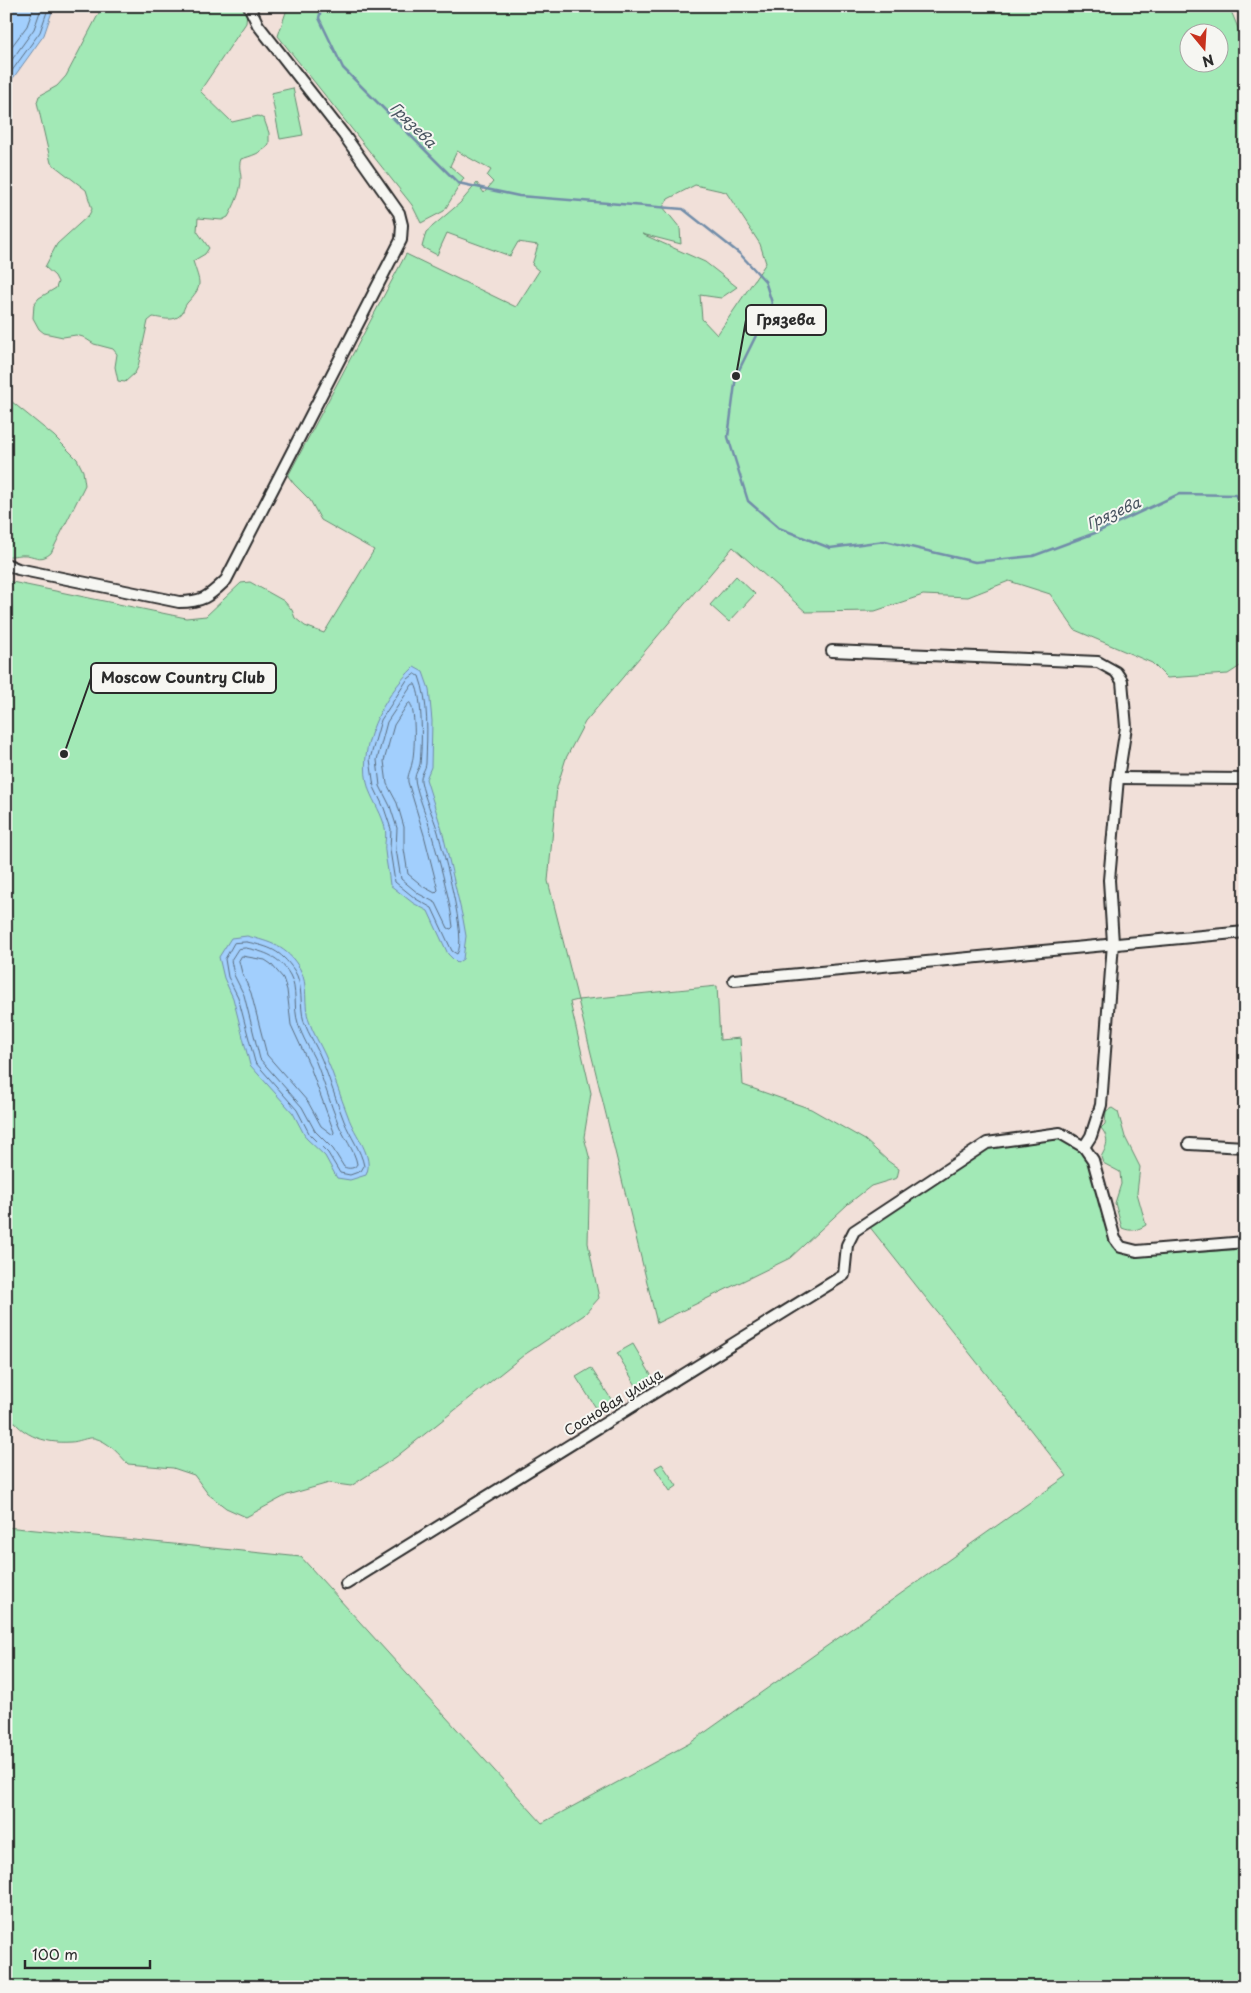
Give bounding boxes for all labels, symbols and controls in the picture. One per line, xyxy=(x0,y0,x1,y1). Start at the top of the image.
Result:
north arrow xyxy=(1178,22,1228,72)
text: N xyxy=(1200,49,1217,73)
water label: Грязева xyxy=(386,96,443,153)
callout: Грязева xyxy=(746,305,826,335)
text: Грязева xyxy=(756,307,816,330)
water label: Грязева xyxy=(1082,490,1144,534)
callout: Moscow Country Club xyxy=(91,663,276,693)
text: Moscow Country Club xyxy=(101,665,265,688)
street label: Сосновая улица xyxy=(560,1363,666,1441)
scale bar xyxy=(25,1938,150,1970)
text: 100 m xyxy=(32,1942,78,1965)

